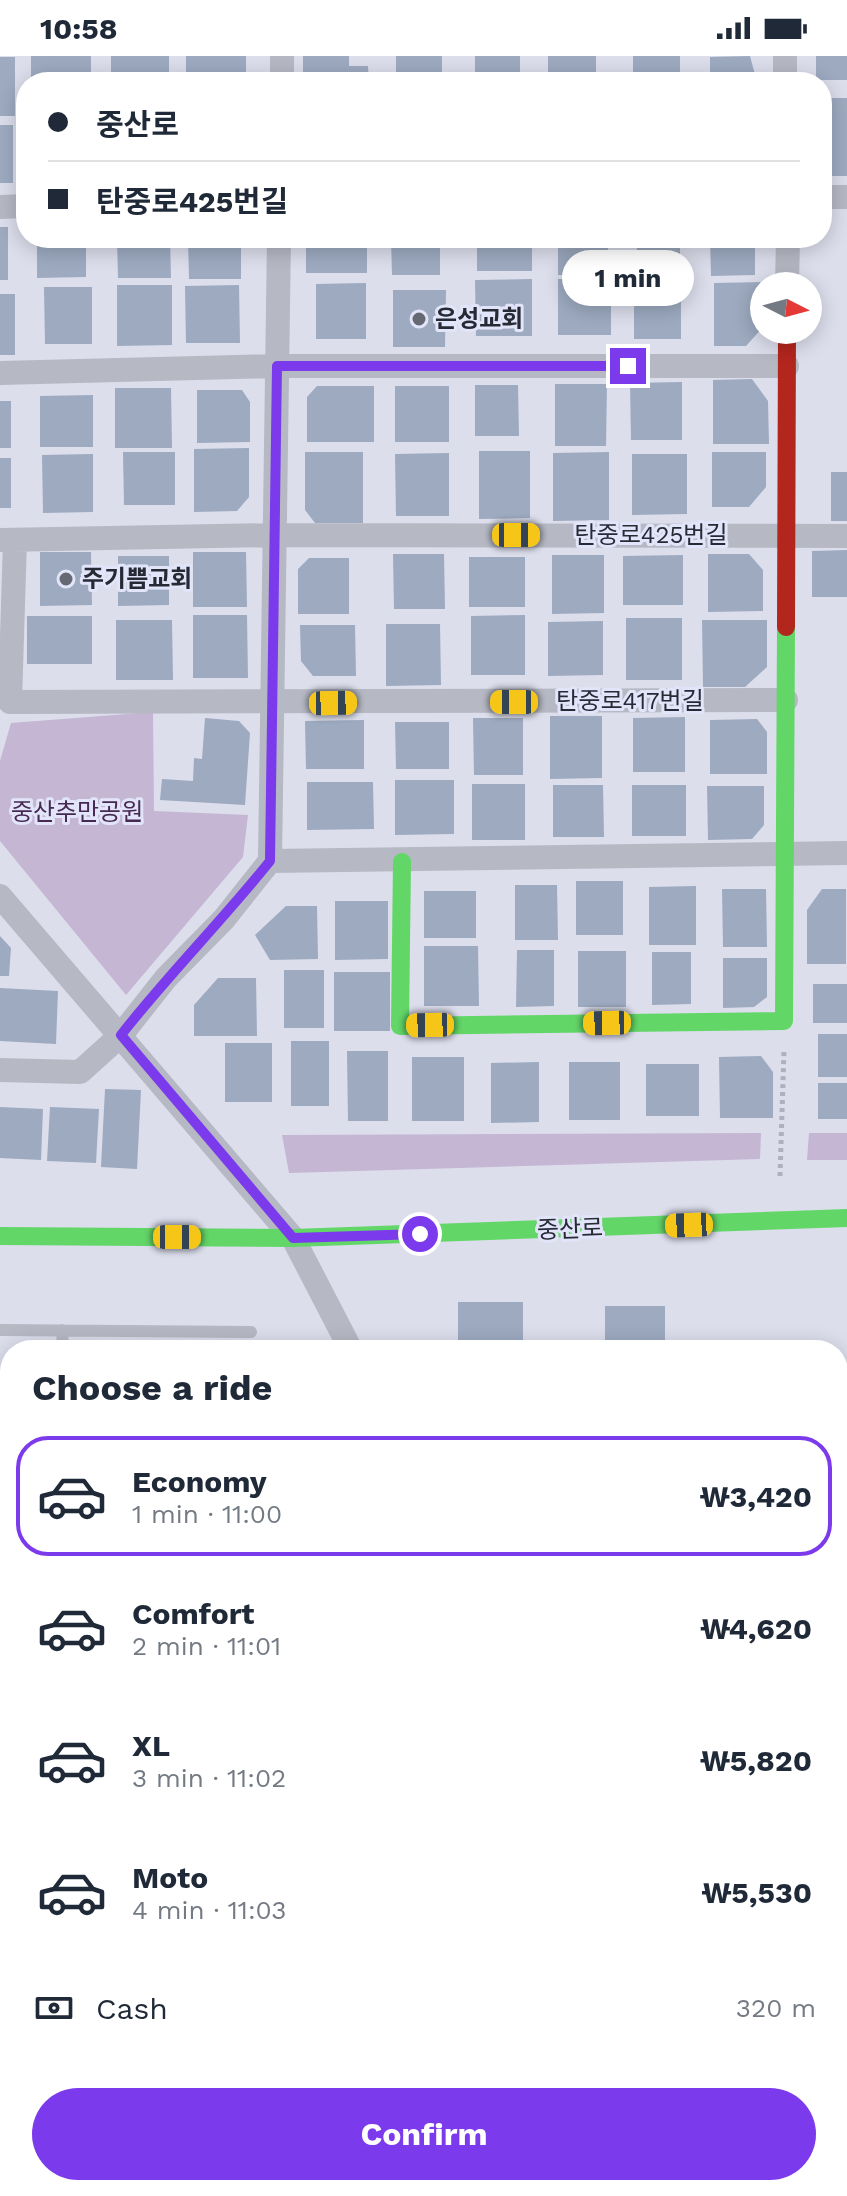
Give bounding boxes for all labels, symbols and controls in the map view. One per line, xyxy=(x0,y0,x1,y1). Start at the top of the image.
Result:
text: 10:58 xyxy=(40,11,118,46)
text: 중산로 xyxy=(96,107,179,142)
text: 탄중로425번길 xyxy=(96,184,288,219)
callout: 1 min xyxy=(562,250,694,306)
text: 1 min xyxy=(595,263,661,293)
north arrow xyxy=(750,272,822,344)
map controls xyxy=(750,272,822,344)
place label: 은성교회 xyxy=(435,305,523,333)
marker: 은성교회 xyxy=(410,310,428,328)
route end xyxy=(610,348,646,384)
street label: 탄중로425번길 xyxy=(574,521,728,549)
car xyxy=(492,523,540,547)
place label: 주기쁨교회 xyxy=(82,565,192,593)
marker: 주기쁨교회 xyxy=(57,570,75,588)
street label: 탄중로417번길 xyxy=(556,687,704,715)
car xyxy=(490,690,538,714)
car xyxy=(309,691,357,715)
park label: 중산추만공원 xyxy=(11,798,143,826)
car xyxy=(583,1011,631,1035)
car xyxy=(406,1013,454,1037)
car xyxy=(665,1212,713,1238)
street label: 중산로 xyxy=(536,1214,604,1244)
route start xyxy=(402,1216,438,1252)
car xyxy=(153,1225,201,1249)
text: Choose a ride xyxy=(32,1367,272,1409)
icon: car xyxy=(36,1460,108,1532)
text: Economy xyxy=(132,1464,267,1499)
text: ₩3,420 xyxy=(699,1479,812,1514)
text: 1 min · 11:00 xyxy=(132,1499,282,1529)
icon: car xyxy=(36,1592,108,1664)
text: Comfort xyxy=(132,1596,254,1631)
text: ₩4,620 xyxy=(700,1611,812,1646)
text: 2 min · 11:01 xyxy=(132,1631,281,1661)
icon: car xyxy=(36,1724,108,1796)
text: XL xyxy=(132,1728,170,1763)
text: ₩5,820 xyxy=(700,1743,812,1778)
text: 3 min · 11:02 xyxy=(132,1763,286,1793)
icon: car xyxy=(36,1856,108,1928)
text: Moto xyxy=(132,1860,208,1895)
text: ₩5,530 xyxy=(701,1875,812,1910)
text: 4 min · 11:03 xyxy=(132,1895,286,1925)
icon: cash xyxy=(32,1986,76,2030)
text: Cash xyxy=(96,1991,168,2026)
text: 320 m xyxy=(736,1993,816,2023)
button: Confirm xyxy=(32,2088,816,2180)

